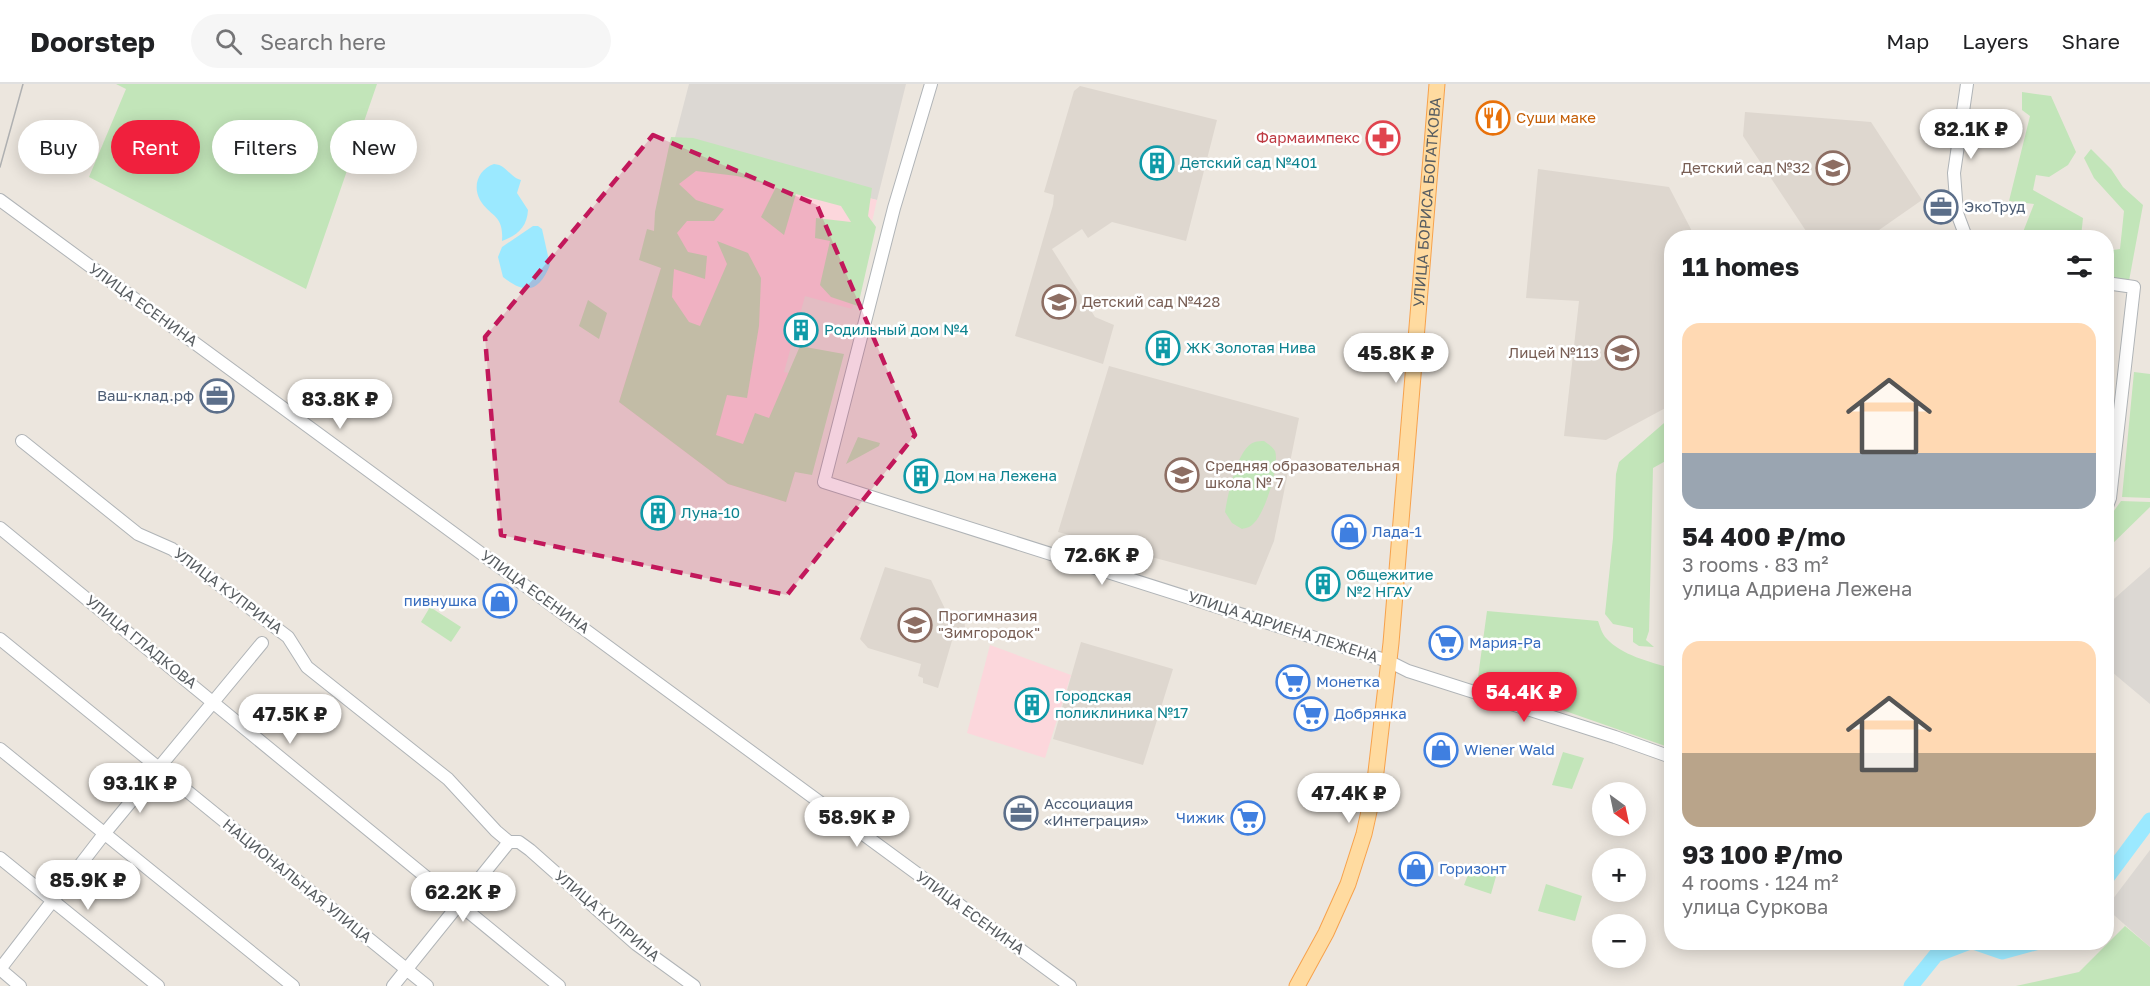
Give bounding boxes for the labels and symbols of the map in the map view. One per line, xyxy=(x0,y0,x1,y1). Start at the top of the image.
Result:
street label: УЛИЦА БОРИСА БОГАТКОВА xyxy=(1409,97,1444,308)
restaurant icon: Суши маке xyxy=(1475,100,1511,136)
place label: Суши маке xyxy=(1516,108,1596,126)
pin: 82.1K ₽ xyxy=(1916,109,2026,160)
pharmacy icon: Фармаимпекс xyxy=(1365,120,1401,156)
place label: Фармаимпекс xyxy=(1256,128,1360,146)
building icon: Детский сад №401 xyxy=(1139,145,1175,181)
school or university icon: Детский сад №32 xyxy=(1815,150,1851,186)
place label: Детский сад №401 xyxy=(1180,153,1317,171)
place label: Детский сад №32 xyxy=(1681,158,1810,176)
office icon: ЭкоТруд xyxy=(1923,189,1959,225)
place label: ЭкоТруд xyxy=(1964,197,2025,215)
street label: УЛИЦА ЕСЕНИНА xyxy=(86,259,201,350)
school or university icon: Детский сад №428 xyxy=(1041,284,1077,320)
place label: Детский сад №428 xyxy=(1082,292,1220,310)
building icon: Родильный дом №4 xyxy=(783,312,819,348)
place label: Родильный дом №4 xyxy=(824,320,969,338)
building icon: ЖК Золотая Нива xyxy=(1145,330,1181,366)
pin: 45.8K ₽ xyxy=(1341,333,1451,384)
school or university icon: Лицей №113 xyxy=(1604,335,1640,371)
place label: ЖК Золотая Нива xyxy=(1186,338,1316,356)
place label: Лицей №113 xyxy=(1508,343,1599,361)
office icon: Ваш-клад.рф xyxy=(199,378,235,414)
pin: 83.8K ₽ xyxy=(285,379,395,430)
place label: Ваш-клад.рф xyxy=(97,386,194,404)
place label: Средняя образовательная школа № 7 xyxy=(1205,456,1400,491)
school or university icon: Средняя образовательная школа № 7 xyxy=(1164,457,1200,493)
building icon: Дом на Лежена xyxy=(903,458,939,494)
place label: Дом на Лежена xyxy=(944,466,1057,484)
building icon: Луна-10 xyxy=(640,495,676,531)
place label: Луна-10 xyxy=(681,503,740,521)
shop icon: Лада-1 xyxy=(1331,514,1367,550)
place label: Лада-1 xyxy=(1372,522,1422,540)
pin: 72.6K ₽ xyxy=(1047,535,1157,586)
street label: УЛИЦА КУПРИНА xyxy=(171,543,287,637)
street label: УЛИЦА ЕСЕНИНА xyxy=(478,546,593,637)
place label: Общежитие №2 НГАУ xyxy=(1346,565,1434,600)
building icon: Общежитие №2 НГАУ xyxy=(1305,566,1341,602)
shop icon: пивнушка xyxy=(482,583,518,619)
street label: УЛИЦА АДРИЕНА ЛЕЖЕНА xyxy=(1186,587,1381,665)
street label: УЛИЦА ГЛАДКОВА xyxy=(82,591,201,692)
place label: пивнушка xyxy=(404,591,477,609)
place label: Прогимназия "Зимгородок" xyxy=(938,606,1040,641)
school or university icon: Прогимназия "Зимгородок" xyxy=(897,607,933,643)
supermarket icon: Мария-Ра xyxy=(1428,625,1464,661)
place label: Мария-Ра xyxy=(1469,633,1541,651)
supermarket icon: Монетка xyxy=(1275,664,1311,700)
place label: Монетка xyxy=(1316,672,1380,690)
pin: 54.4K ₽ xyxy=(1469,672,1579,723)
place label: Городская поликлиника №17 xyxy=(1055,686,1188,721)
building icon: Городская поликлиника №17 xyxy=(1014,687,1050,723)
pin: 47.5K ₽ xyxy=(235,694,345,745)
supermarket icon: Добрянка xyxy=(1293,696,1329,732)
place label: Добрянка xyxy=(1334,704,1407,722)
shop icon: Wiener Wald xyxy=(1423,732,1459,768)
place label: Wiener Wald xyxy=(1464,740,1555,758)
pin: 93.1K ₽ xyxy=(85,763,195,814)
pin: 47.4K ₽ xyxy=(1294,773,1404,824)
north arrow xyxy=(1592,782,1646,836)
place label: Ассоциация «Интеграция» xyxy=(1044,794,1149,829)
office icon: Ассоциация «Интеграция» xyxy=(1003,795,1039,831)
pin: 58.9K ₽ xyxy=(802,797,912,848)
supermarket icon: Чижик xyxy=(1230,800,1266,836)
place label: Чижик xyxy=(1176,808,1225,826)
street label: НАЦИОНАЛЬНАЯ УЛИЦА xyxy=(220,815,376,946)
shop icon: Горизонт xyxy=(1398,851,1434,887)
place label: Горизонт xyxy=(1439,859,1507,877)
pin: 85.9K ₽ xyxy=(33,860,143,911)
street label: УЛИЦА КУПРИНА xyxy=(551,866,664,964)
street label: УЛИЦА ЕСЕНИНА xyxy=(913,867,1028,958)
pin: 62.2K ₽ xyxy=(408,872,518,923)

